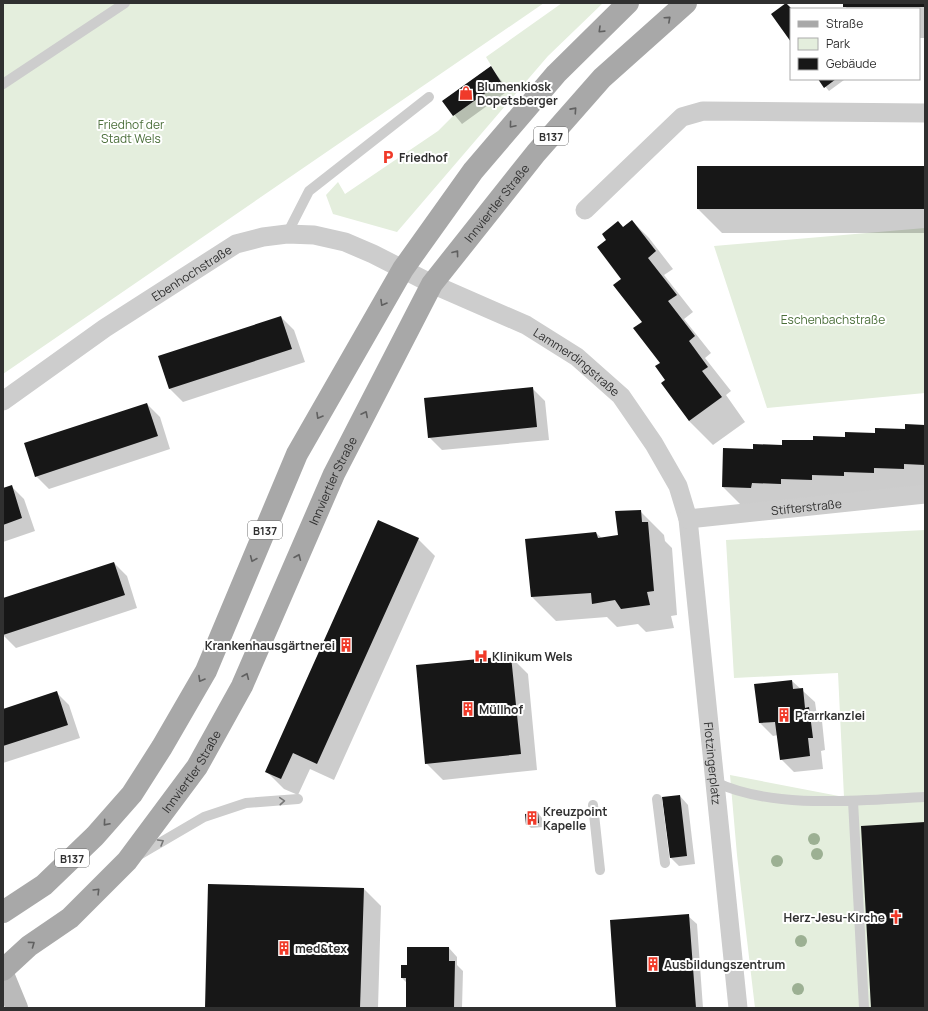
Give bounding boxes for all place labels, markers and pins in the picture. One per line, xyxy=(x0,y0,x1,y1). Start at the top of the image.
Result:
place label: Blumenkiosk Dopetsberger xyxy=(477,78,558,109)
shop icon: Blumenkiosk Dopetsberger xyxy=(458,85,474,101)
parking icon: Friedhof xyxy=(380,149,396,165)
place label: Friedhof xyxy=(399,149,448,166)
place label: Krankenhausgärtnerei xyxy=(205,637,335,654)
building icon: Krankenhausgärtnerei xyxy=(338,637,354,653)
hospital icon: Klinikum Wels xyxy=(473,648,489,664)
place label: Klinikum Wels xyxy=(492,648,573,665)
building icon: Müllhof xyxy=(460,701,476,717)
place label: Müllhof xyxy=(479,701,523,718)
building icon: Pfarrkanzlei xyxy=(776,707,792,723)
place label: Pfarrkanzlei xyxy=(795,707,865,724)
place label: Kreuzpoint Kapelle xyxy=(543,803,607,834)
building icon: Kreuzpoint Kapelle xyxy=(524,810,540,826)
place label: Herz-Jesu-Kirche xyxy=(784,909,885,926)
church icon: Herz-Jesu-Kirche xyxy=(888,909,904,925)
building icon: med&tex xyxy=(276,940,292,956)
place label: med&tex xyxy=(295,940,347,957)
building icon: Ausbildungszentrum xyxy=(645,956,661,972)
place label: Ausbildungszentrum xyxy=(664,956,785,973)

